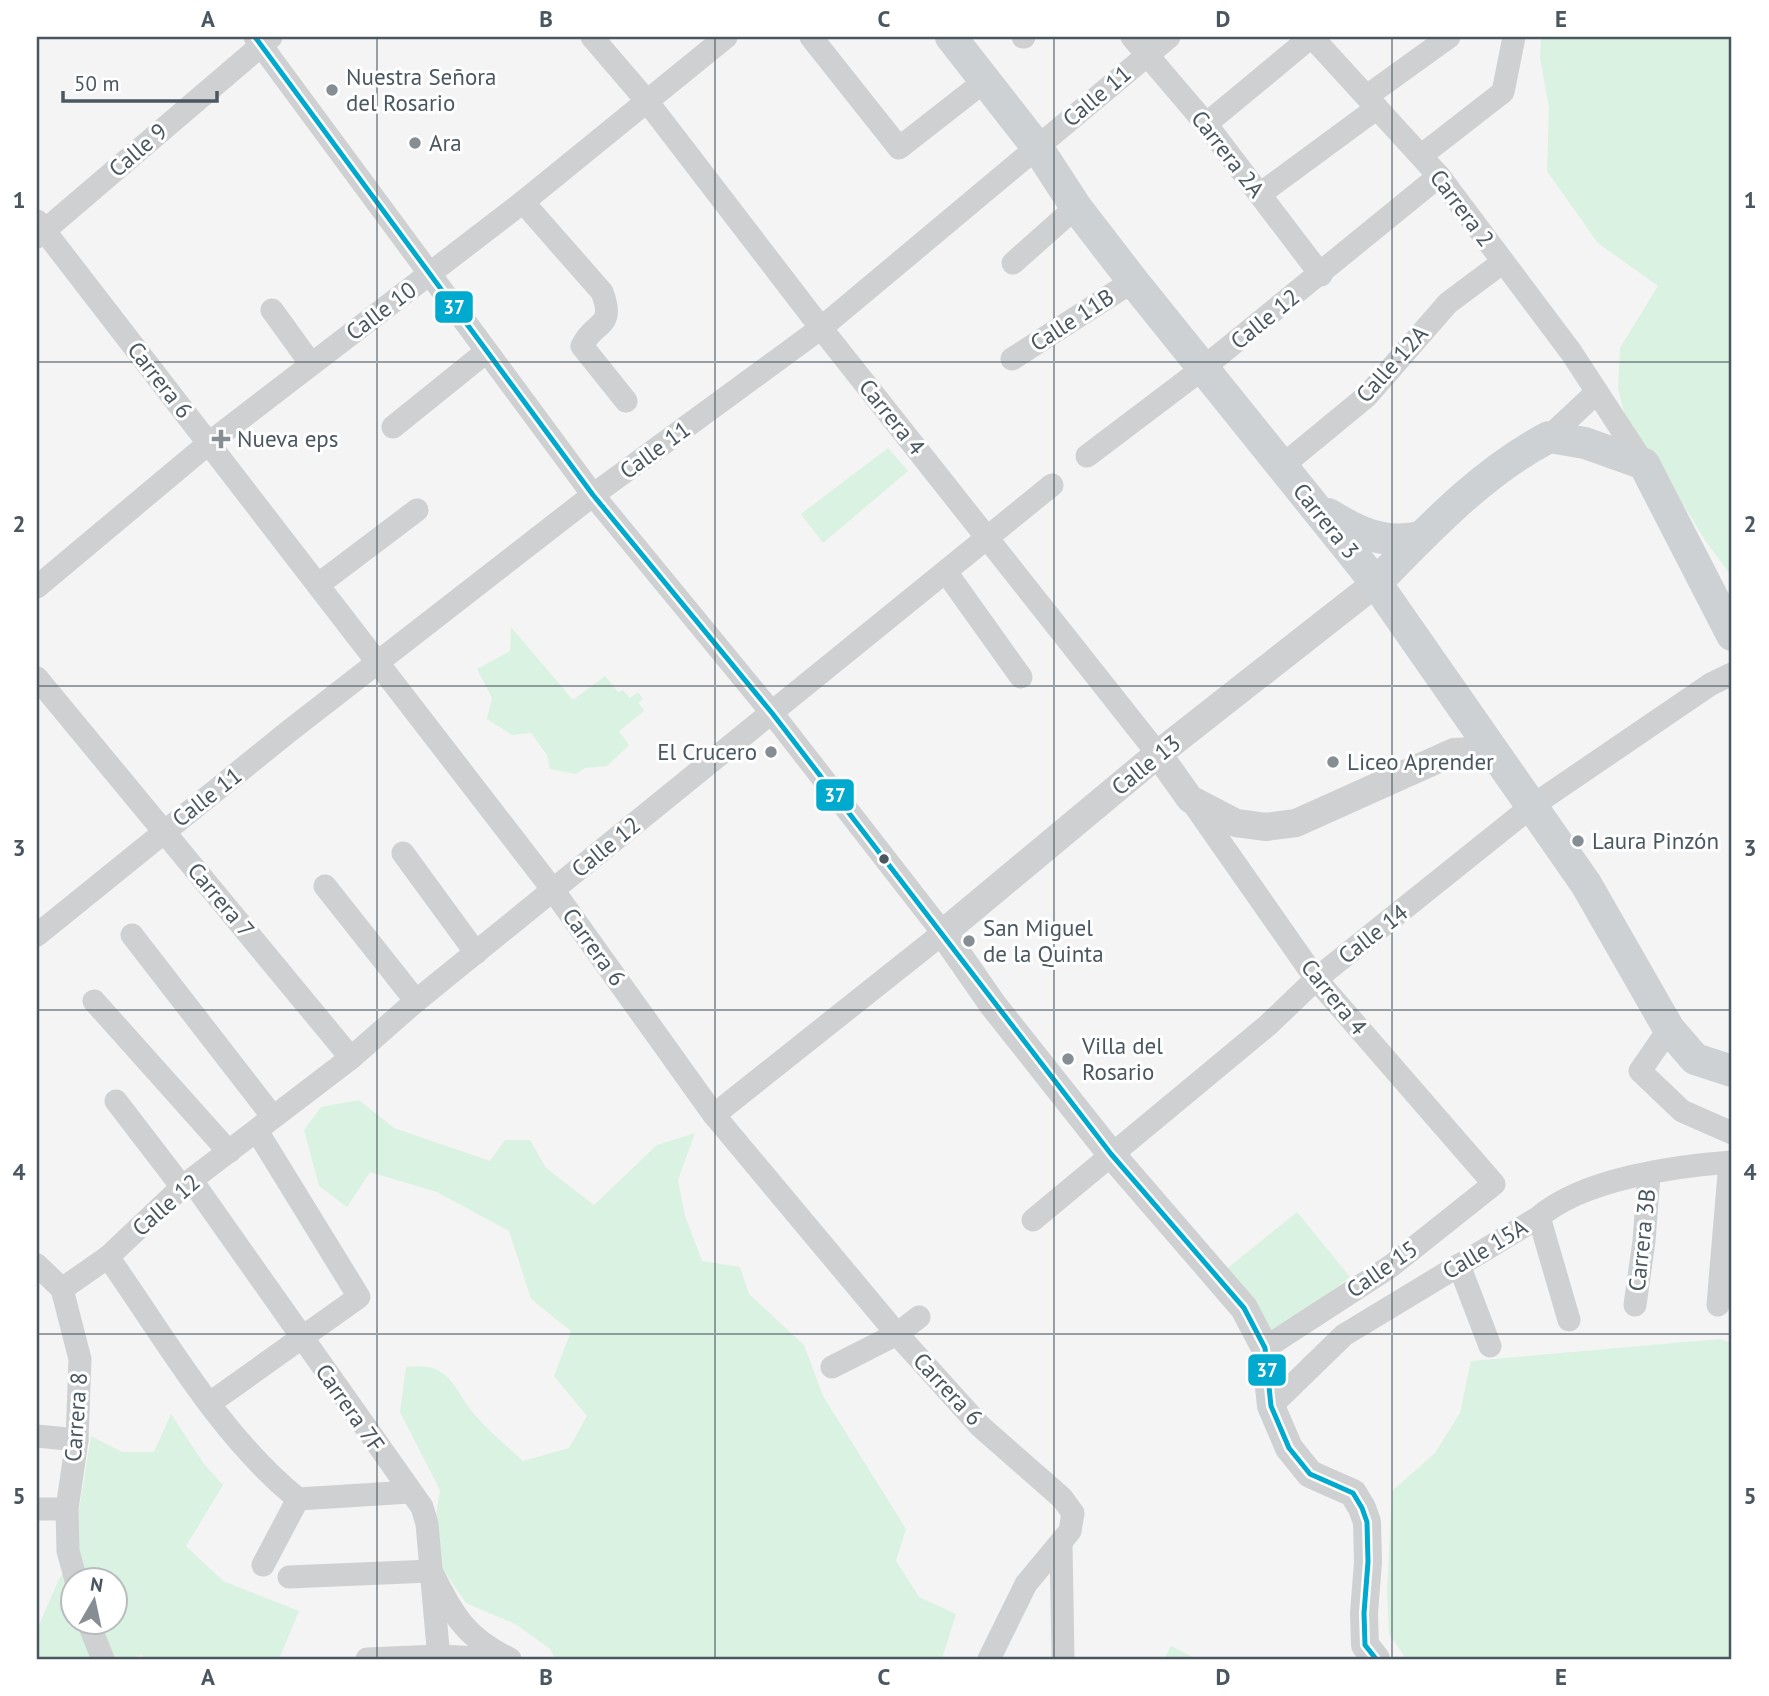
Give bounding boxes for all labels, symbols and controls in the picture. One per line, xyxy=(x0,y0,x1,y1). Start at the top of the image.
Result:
text: A xyxy=(201,4,215,33)
text: B xyxy=(539,4,553,33)
text: C xyxy=(878,4,891,33)
text: D xyxy=(1216,4,1230,33)
text: E xyxy=(1555,4,1567,33)
street label: Calle 11 xyxy=(1057,59,1137,133)
scale bar xyxy=(63,60,217,104)
place label: Nuestra Señora del Rosario xyxy=(346,62,496,117)
text: 50 m xyxy=(74,70,120,97)
marker: Nuestra Señora del Rosario xyxy=(324,82,340,98)
street label: Carrera 2A xyxy=(1185,104,1272,204)
street label: Calle 9 xyxy=(103,116,173,183)
place label: Ara xyxy=(429,128,462,157)
marker: Ara xyxy=(407,135,423,151)
street label: Carrera 2 xyxy=(1424,163,1501,252)
text: 1 xyxy=(12,185,26,214)
text: 1 xyxy=(1743,185,1757,214)
street label: Calle 10 xyxy=(340,275,422,346)
street label: Calle 11B xyxy=(1024,282,1119,357)
street label: Calle 12 xyxy=(1224,282,1305,355)
line badge: 37 xyxy=(434,290,474,324)
text: 37 xyxy=(443,295,465,319)
street label: Calle 12A xyxy=(1349,319,1434,408)
street label: Carrera 6 xyxy=(121,336,199,424)
street label: Carrera 4 xyxy=(853,373,932,461)
street label: Calle 11 xyxy=(614,414,696,485)
place label: Nueva eps xyxy=(237,424,339,453)
marker: Nueva eps xyxy=(211,429,231,449)
street label: Carrera 3 xyxy=(1287,477,1366,565)
text: 2 xyxy=(12,509,26,538)
text: 2 xyxy=(1743,509,1757,538)
street label: Calle 13 xyxy=(1105,728,1186,801)
place label: El Crucero xyxy=(657,737,757,766)
marker: El Crucero xyxy=(763,744,779,760)
place label: Liceo Aprender xyxy=(1347,747,1494,776)
marker: Liceo Aprender xyxy=(1325,754,1341,770)
street label: Calle 11 xyxy=(166,760,247,833)
line badge: 37 xyxy=(815,778,855,812)
text: 37 xyxy=(824,783,846,807)
street label: Calle 12 xyxy=(565,810,646,883)
place label: Laura Pinzón xyxy=(1592,826,1719,855)
text: 3 xyxy=(12,833,26,862)
marker: Laura Pinzón xyxy=(1570,833,1586,849)
text: 3 xyxy=(1743,833,1757,862)
unlabelled marker xyxy=(877,852,891,866)
street label: Carrera 7 xyxy=(182,856,261,943)
street label: Calle 14 xyxy=(1332,897,1414,970)
street label: Carrera 6 xyxy=(556,902,632,991)
place label: San Miguel de la Quinta xyxy=(983,913,1104,968)
marker: San Miguel de la Quinta xyxy=(961,933,977,949)
street label: Carrera 4 xyxy=(1295,953,1374,1041)
place label: Villa del Rosario xyxy=(1081,1031,1163,1086)
marker: Villa del Rosario xyxy=(1060,1051,1076,1067)
text: 4 xyxy=(12,1157,26,1186)
text: 4 xyxy=(1743,1157,1757,1186)
street label: Calle 12 xyxy=(126,1167,206,1242)
street label: Carrera 3B xyxy=(1622,1187,1661,1293)
street label: Calle 15A xyxy=(1437,1212,1533,1285)
street label: Calle 15 xyxy=(1340,1234,1423,1304)
street label: Carrera 6 xyxy=(907,1346,989,1431)
line badge: 37 xyxy=(1247,1353,1287,1387)
street label: Carrera 7F xyxy=(309,1358,391,1458)
text: 37 xyxy=(1256,1358,1278,1382)
street label: Carrera 8 xyxy=(58,1371,93,1463)
text: 5 xyxy=(12,1481,26,1510)
text: 5 xyxy=(1743,1481,1757,1510)
north arrow xyxy=(60,1566,130,1636)
text: N xyxy=(89,1571,105,1597)
text: A xyxy=(201,1662,215,1691)
text: B xyxy=(539,1662,553,1691)
text: C xyxy=(878,1662,891,1691)
text: D xyxy=(1216,1662,1230,1691)
text: E xyxy=(1555,1662,1567,1691)

